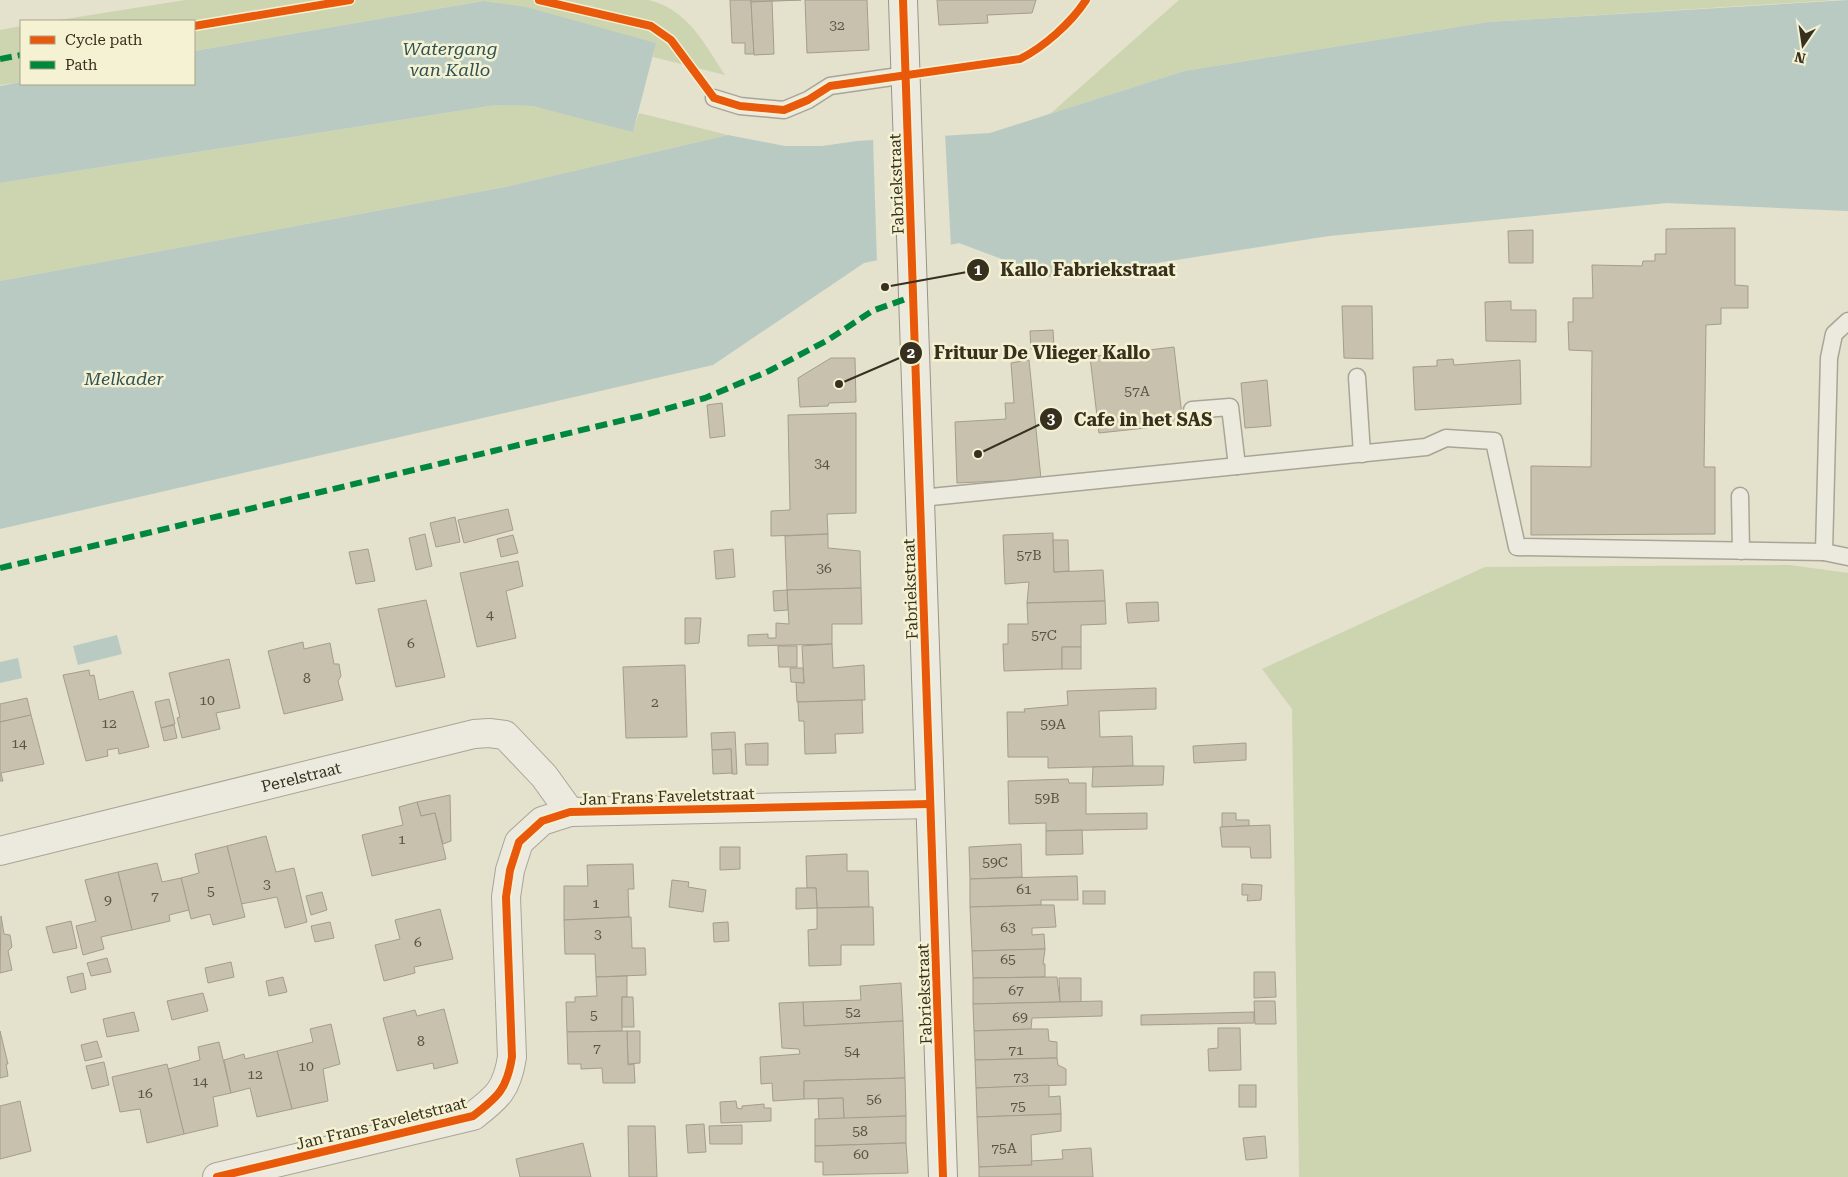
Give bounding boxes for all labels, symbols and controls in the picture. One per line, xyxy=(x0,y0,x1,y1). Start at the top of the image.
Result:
house number: 32 xyxy=(829,17,845,33)
legend xyxy=(20,20,195,85)
north arrow xyxy=(1778,20,1828,70)
text: Cycle path xyxy=(65,31,143,49)
water label: Watergang van Kallo xyxy=(403,38,497,80)
text: N xyxy=(1793,49,1807,67)
text: Path xyxy=(65,56,98,74)
street label: Fabriekstraat xyxy=(885,133,908,235)
callout: Kallo Fabriekstraat xyxy=(965,253,1185,286)
text: Kallo Fabriekstraat xyxy=(1000,259,1176,280)
text: 1 xyxy=(974,261,983,279)
callout: Frituur De Vlieger Kallo xyxy=(899,337,1160,370)
text: Frituur De Vlieger Kallo xyxy=(934,342,1151,363)
text: 2 xyxy=(907,344,915,362)
water label: Melkader xyxy=(83,368,164,389)
house number: 57A xyxy=(1124,383,1150,399)
callout: Cafe in het SAS xyxy=(1038,403,1222,436)
text: Cafe in het SAS xyxy=(1074,409,1212,430)
text: 3 xyxy=(1047,410,1056,428)
house number: 34 xyxy=(814,455,830,471)
street label: Fabriekstraat xyxy=(899,538,922,640)
house number: 57B xyxy=(1016,547,1042,563)
house number: 36 xyxy=(816,560,832,576)
house number: 4 xyxy=(486,606,494,622)
house number: 57C xyxy=(1031,627,1057,643)
house number: 6 xyxy=(407,635,415,651)
house number: 8 xyxy=(303,670,311,686)
house number: 10 xyxy=(199,692,215,708)
house number: 2 xyxy=(651,694,659,710)
house number: 12 xyxy=(101,715,117,731)
house number: 59A xyxy=(1040,716,1066,732)
house number: 14 xyxy=(11,735,27,751)
street label: Perelstraat xyxy=(259,758,343,796)
street label: Jan Frans Faveletstraat xyxy=(579,784,755,809)
house number: 59B xyxy=(1034,790,1060,806)
house number: 1 xyxy=(398,831,406,847)
house number: 59C xyxy=(982,854,1008,870)
house number: 3 xyxy=(263,876,271,892)
house number: 61 xyxy=(1016,881,1032,897)
house number: 5 xyxy=(207,883,215,899)
house number: 7 xyxy=(151,888,159,904)
house number: 9 xyxy=(104,892,112,908)
house number: 1 xyxy=(592,895,600,911)
house number: 63 xyxy=(1000,919,1016,935)
house number: 3 xyxy=(594,926,602,942)
house number: 6 xyxy=(414,934,422,950)
street label: Fabriekstraat xyxy=(913,943,936,1045)
house number: 65 xyxy=(1000,951,1016,967)
house number: 67 xyxy=(1008,982,1024,998)
house number: 52 xyxy=(845,1004,861,1020)
house number: 5 xyxy=(590,1007,598,1023)
house number: 69 xyxy=(1012,1009,1028,1025)
house number: 8 xyxy=(417,1033,425,1049)
house number: 7 xyxy=(593,1040,601,1056)
house number: 71 xyxy=(1008,1042,1024,1058)
house number: 54 xyxy=(844,1043,860,1059)
house number: 10 xyxy=(298,1058,314,1074)
house number: 12 xyxy=(247,1066,263,1082)
house number: 73 xyxy=(1013,1069,1029,1085)
house number: 14 xyxy=(192,1073,208,1089)
house number: 16 xyxy=(137,1085,153,1101)
house number: 56 xyxy=(866,1091,882,1107)
street label: Jan Frans Faveletstraat xyxy=(294,1093,469,1154)
house number: 75 xyxy=(1010,1098,1026,1114)
house number: 58 xyxy=(852,1123,868,1139)
house number: 75A xyxy=(991,1140,1017,1156)
house number: 60 xyxy=(853,1146,869,1162)

